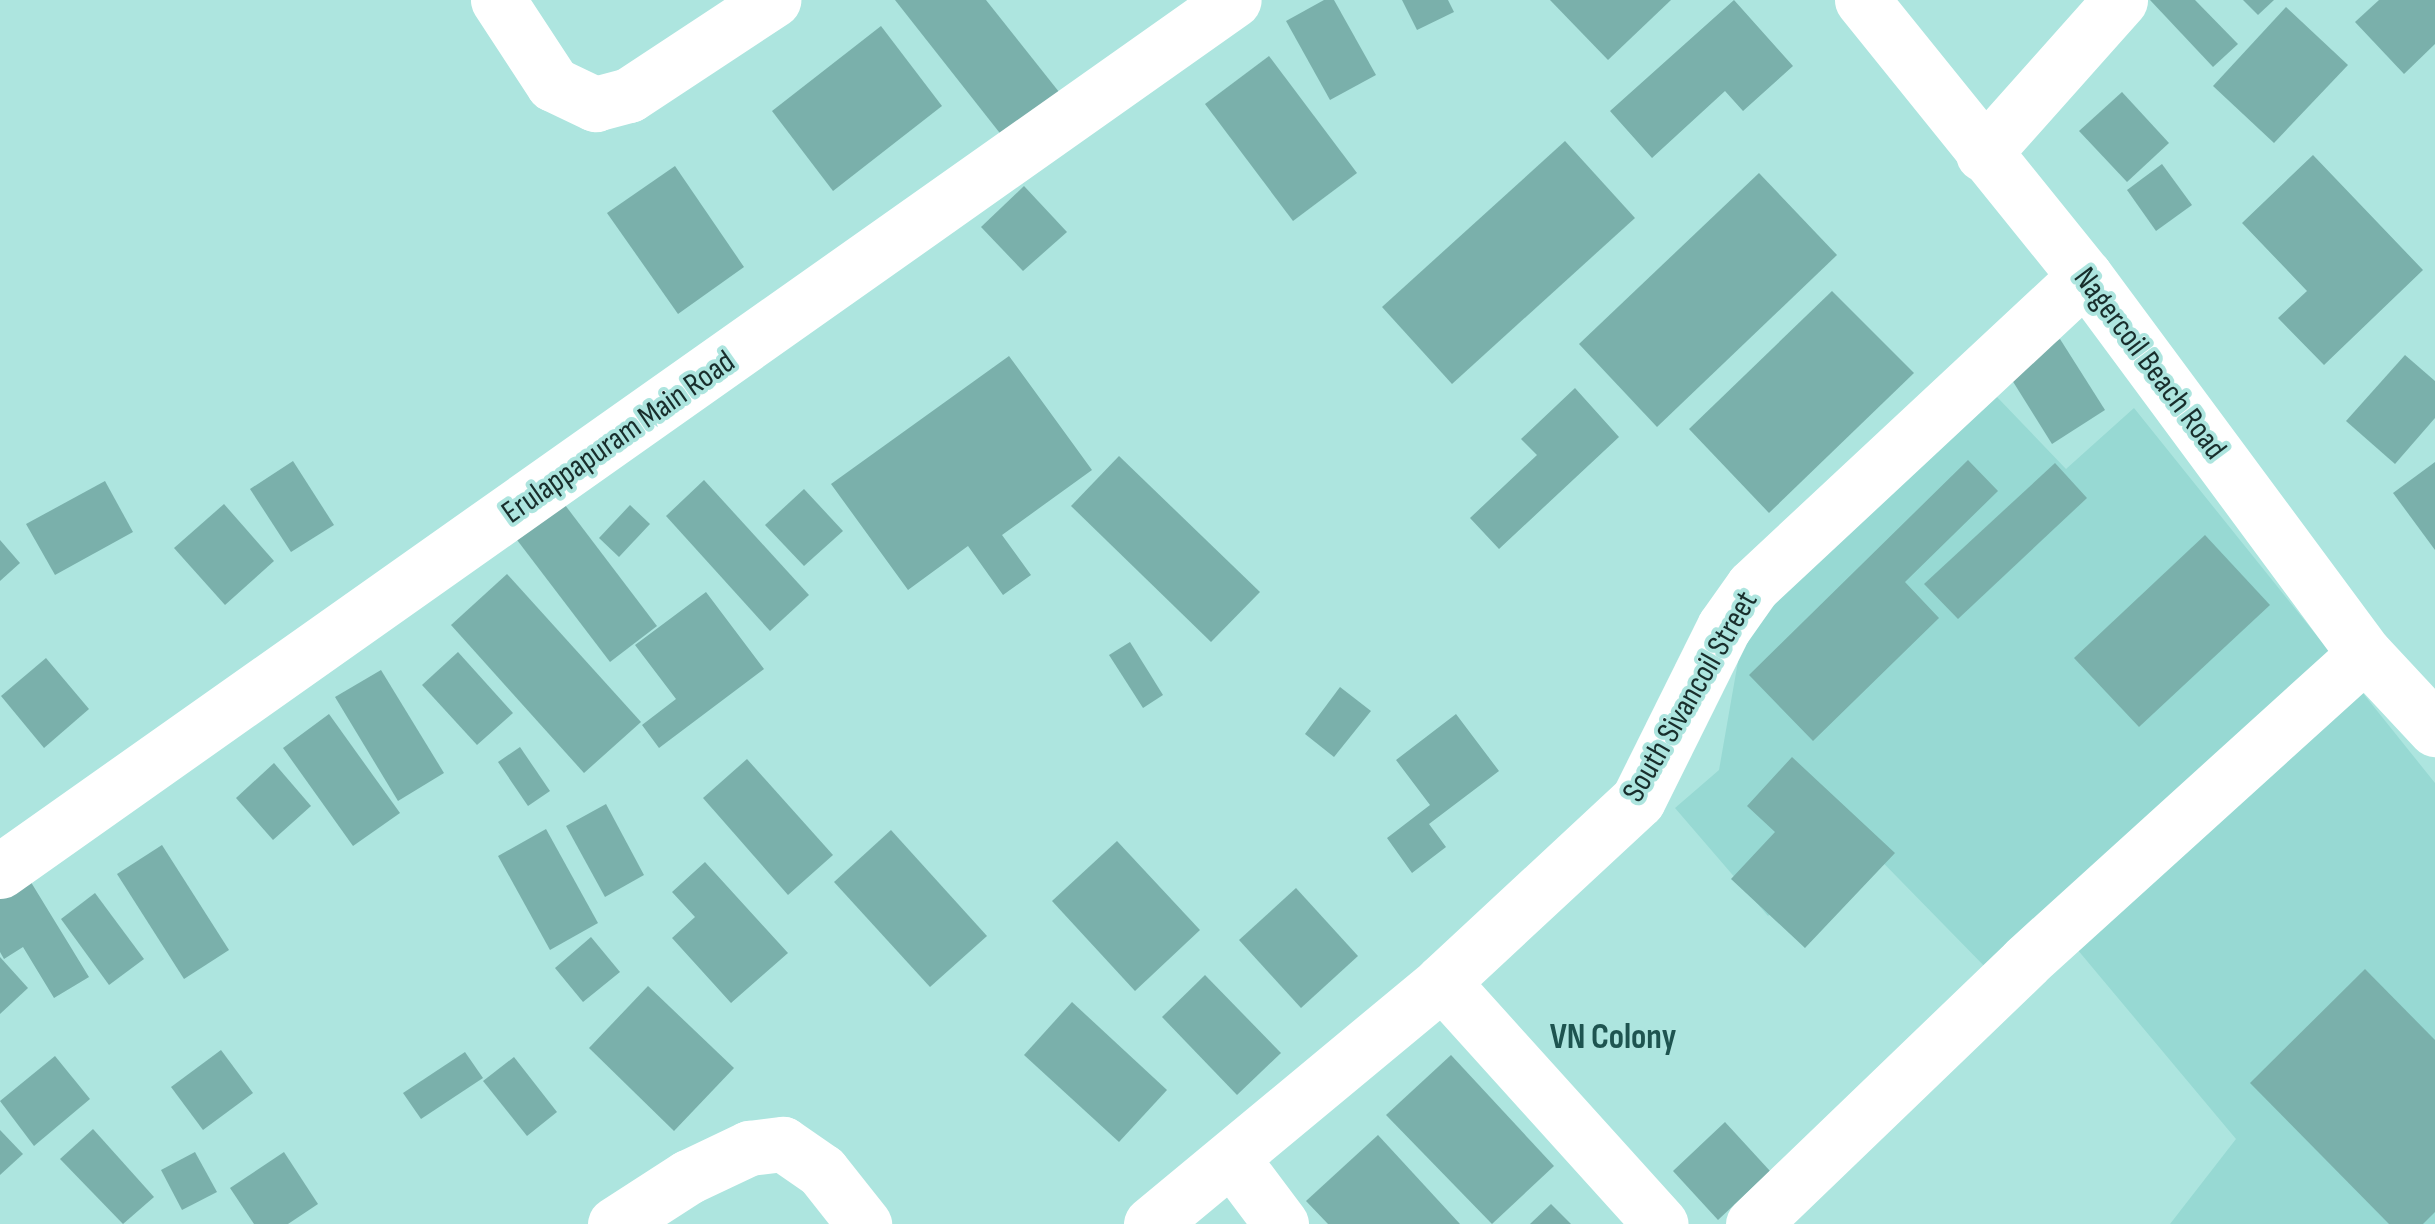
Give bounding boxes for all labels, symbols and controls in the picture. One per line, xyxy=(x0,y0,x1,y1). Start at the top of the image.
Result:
street label: Nagercoil Beach Road xyxy=(2064,261,2234,467)
street label: Erulappapuram Main Road xyxy=(495,343,743,533)
street label: South Sivancoil Street xyxy=(1615,585,1767,809)
district label: VN Colony xyxy=(1550,1017,1676,1059)

